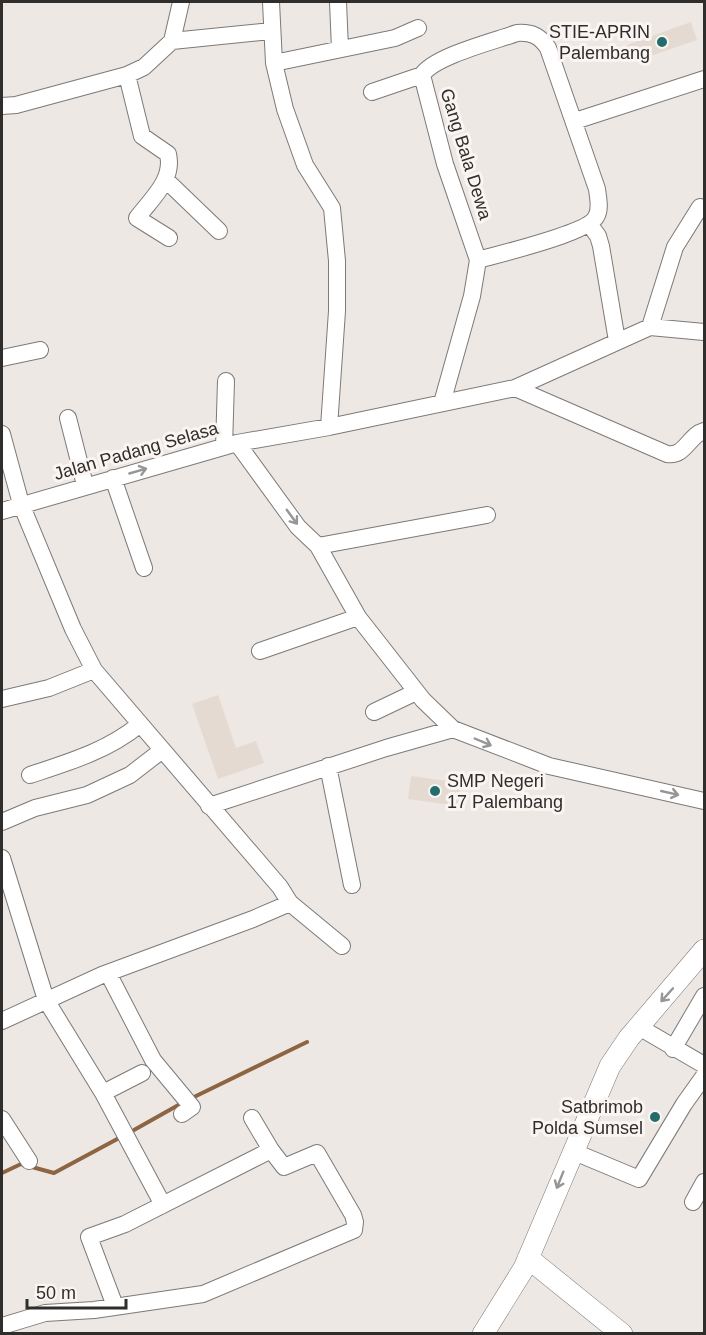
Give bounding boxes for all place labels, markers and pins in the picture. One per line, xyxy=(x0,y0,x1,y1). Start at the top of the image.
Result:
place label: STIE-APRIN Palembang xyxy=(549,22,650,63)
marker: STIE-APRIN Palembang xyxy=(655,35,669,49)
place label: SMP Negeri 17 Palembang xyxy=(447,771,563,812)
marker: SMP Negeri 17 Palembang xyxy=(428,784,442,798)
place label: Satbrimob Polda Sumsel xyxy=(532,1097,643,1138)
marker: Satbrimob Polda Sumsel xyxy=(648,1110,662,1124)

